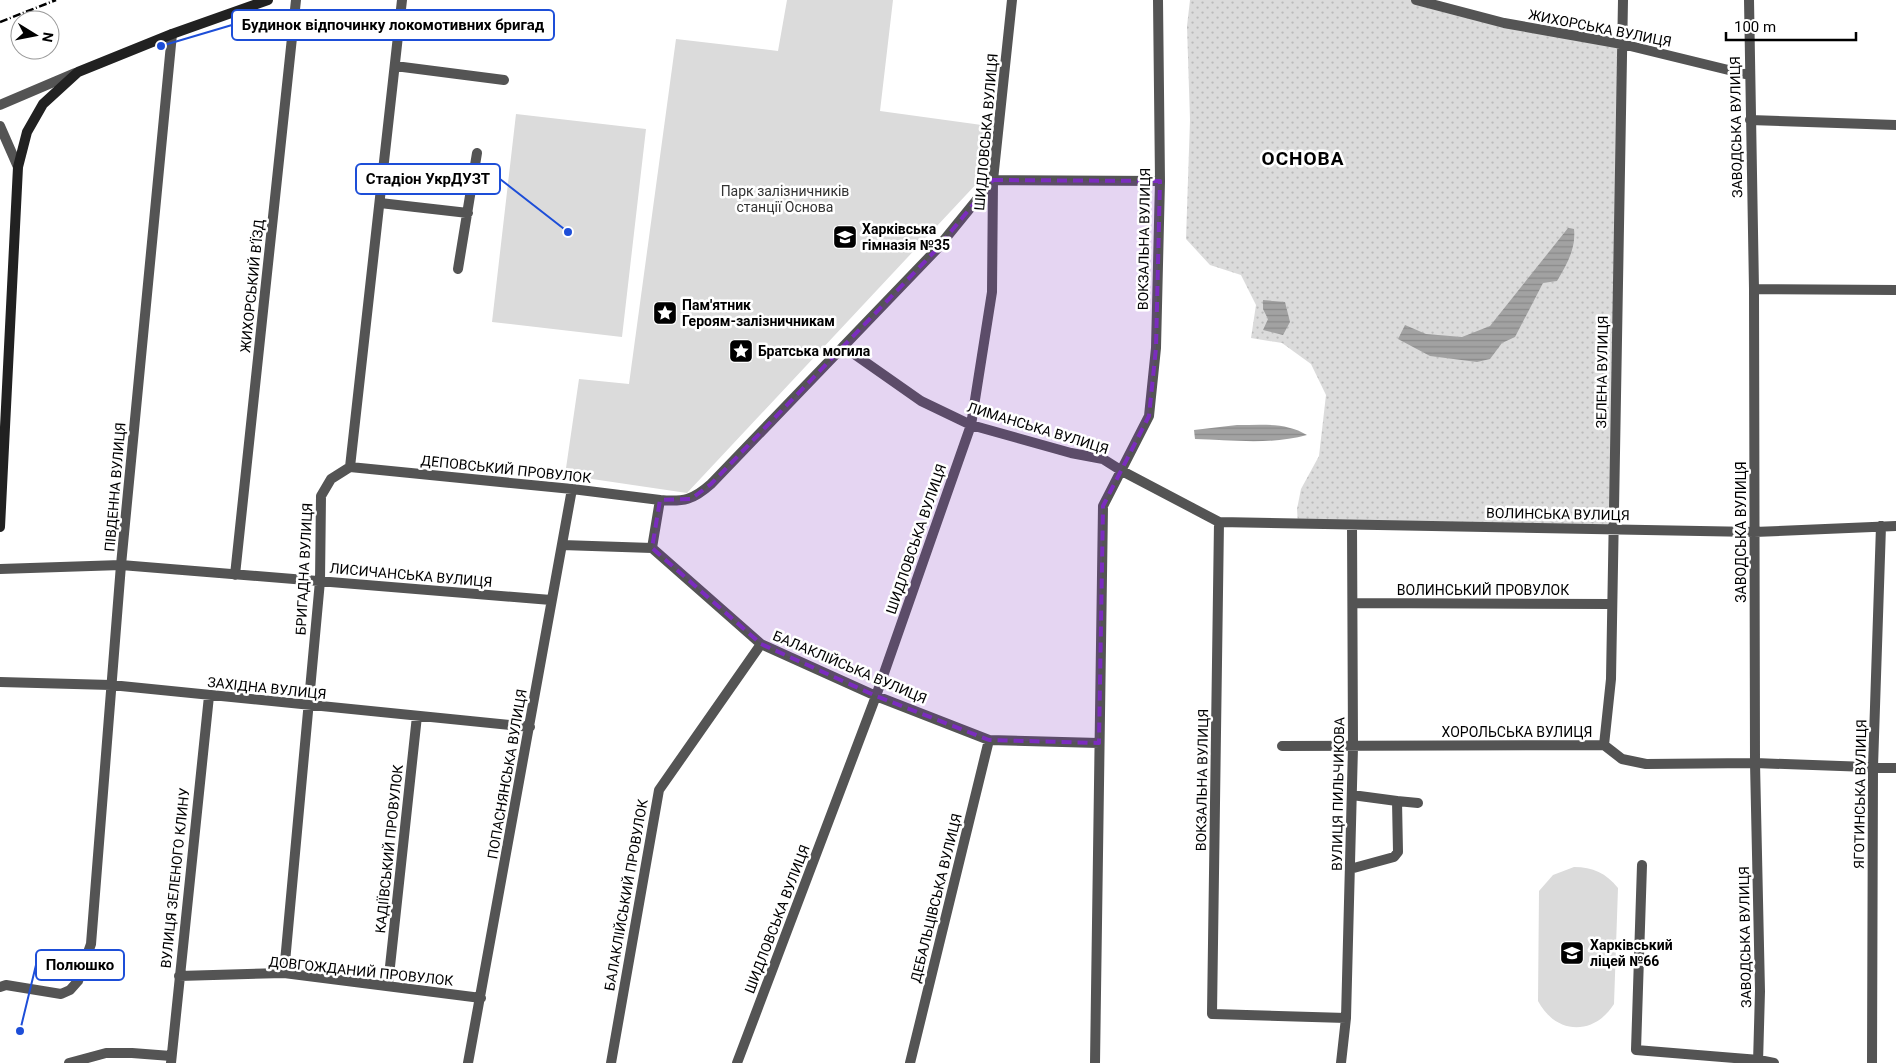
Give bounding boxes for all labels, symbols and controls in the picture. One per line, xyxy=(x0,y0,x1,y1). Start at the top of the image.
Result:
street label: ЖИХОРСЬКА ВУЛИЦЯ xyxy=(1527,6,1673,50)
north arrow xyxy=(10,10,60,60)
callout: Будинок відпочинку локомотивних бригад xyxy=(232,10,554,40)
scale bar xyxy=(1726,10,1856,42)
text: Будинок відпочинку локомотивних бригад xyxy=(242,16,545,34)
text: 100 m xyxy=(1734,18,1776,36)
text: N xyxy=(39,31,57,44)
street label: ШИДЛОВСЬКА ВУЛИЦЯ xyxy=(971,53,1001,211)
street label: ЗАВОДСЬКА ВУЛИЦЯ xyxy=(1727,56,1745,198)
district label: ОСНОВА xyxy=(1262,147,1344,170)
callout: Стадіон УкрДУЗТ xyxy=(356,164,500,194)
street label: ВОКЗАЛЬНА ВУЛИЦЯ xyxy=(1135,168,1153,310)
text: Стадіон УкрДУЗТ xyxy=(366,170,490,188)
park label: Парк залізничників станції Основа xyxy=(721,183,849,215)
street label: ЖИХОРСЬКИЙ В’ЇЗД xyxy=(237,218,267,354)
place label: Харківська гімназія №35 xyxy=(862,221,950,253)
school or university icon: Харківська гімназія №35 xyxy=(832,224,858,250)
place label: Пам'ятник Героям-залізничникам xyxy=(682,297,835,329)
place icon: Пам'ятник Героям-залізничникам xyxy=(652,300,678,326)
street label: ЗЕЛЕНА ВУЛИЦЯ xyxy=(1593,315,1611,429)
place icon: Братська могила xyxy=(728,338,754,364)
place label: Братська могила xyxy=(758,343,871,359)
street label: ЛИМАНСЬКА ВУЛИЦЯ xyxy=(965,399,1111,457)
street label: ПІВДЕННА ВУЛИЦЯ xyxy=(101,422,129,552)
street label: ДЕПОВСЬКИЙ ПРОВУЛОК xyxy=(420,452,592,486)
street label: ЗАВОДСЬКА ВУЛИЦЯ xyxy=(1733,461,1749,603)
street label: ШИДЛОВСЬКА ВУЛИЦЯ xyxy=(883,462,949,616)
street label: БРИГАДНА ВУЛИЦЯ xyxy=(293,502,315,636)
street label: ВОЛИНСЬКА ВУЛИЦЯ xyxy=(1486,505,1630,523)
street label: ЛИСИЧАНСЬКА ВУЛИЦЯ xyxy=(329,560,493,590)
street label: ВОЛИНСЬКИЙ ПРОВУЛОК xyxy=(1397,582,1569,598)
street label: БАЛАКЛІЙСЬКА ВУЛИЦЯ xyxy=(771,627,929,707)
street label: ЗАХІДНА ВУЛИЦЯ xyxy=(207,674,327,702)
street label: ПОПАСНЯНСЬКА ВУЛИЦЯ xyxy=(484,688,530,860)
street label: ВОКЗАЛЬНА ВУЛИЦЯ xyxy=(1193,709,1211,851)
street label: ВУЛИЦЯ ПИЛЬЧИКОВА xyxy=(1329,717,1347,871)
street label: ЯГОТИНСЬКА ВУЛИЦЯ xyxy=(1851,719,1869,869)
street label: ХОРОЛЬСЬКА ВУЛИЦЯ xyxy=(1442,724,1592,740)
street label: КАДІЇВСЬКИЙ ПРОВУЛОК xyxy=(372,764,406,934)
street label: ВУЛИЦЯ ЗЕЛЕНОГО КЛИНУ xyxy=(158,787,192,969)
street label: БАЛАКЛІЙСЬКИЙ ПРОВУЛОК xyxy=(601,798,651,992)
street label: ДЕБАЛЬЦІВСЬКА ВУЛИЦЯ xyxy=(907,812,965,984)
street label: ШИДЛОВСЬКА ВУЛИЦЯ xyxy=(741,842,813,996)
street label: ЗАВОДСЬКА ВУЛИЦЯ xyxy=(1736,866,1754,1008)
place label: Харківський ліцей №66 xyxy=(1590,937,1673,969)
school or university icon: Харківський ліцей №66 xyxy=(1559,940,1585,966)
callout: Полюшко xyxy=(36,950,124,980)
street label: ДОВГОЖДАНИЙ ПРОВУЛОК xyxy=(268,953,454,989)
text: Полюшко xyxy=(46,956,114,974)

